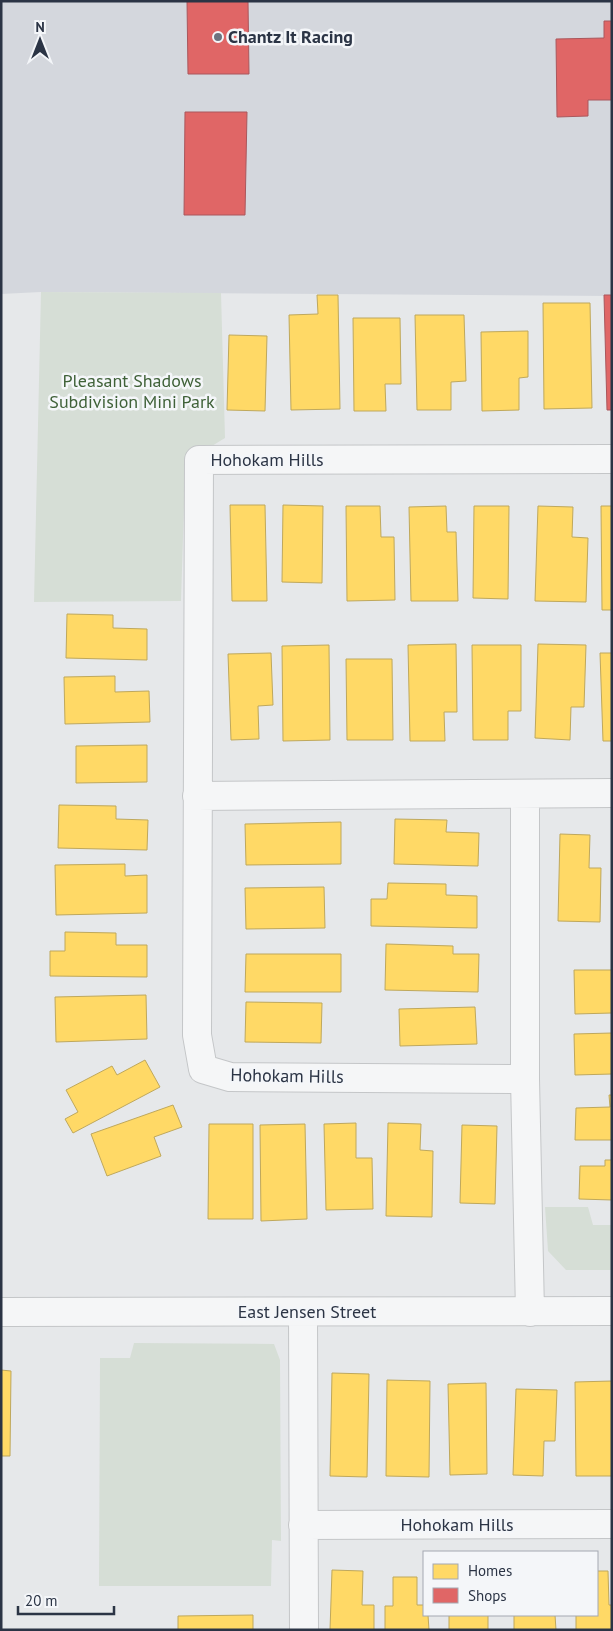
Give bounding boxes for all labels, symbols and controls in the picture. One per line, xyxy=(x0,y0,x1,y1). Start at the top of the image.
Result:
north arrow xyxy=(15,15,65,65)
text: N xyxy=(35,18,45,36)
place label: Chantz It Racing xyxy=(228,25,353,48)
marker: Chantz It Racing xyxy=(212,31,224,43)
park label: Pleasant Shadows Subdivision Mini Park xyxy=(49,369,215,413)
street label: Hohokam Hills xyxy=(210,448,324,471)
street label: Hohokam Hills xyxy=(230,1063,344,1088)
street label: East Jensen Street xyxy=(238,1300,376,1323)
street label: Hohokam Hills xyxy=(400,1513,514,1536)
legend xyxy=(423,1551,598,1616)
text: Homes xyxy=(468,1561,512,1580)
scale bar xyxy=(18,1584,114,1616)
text: Shops xyxy=(468,1586,507,1605)
text: 20 m xyxy=(25,1591,58,1610)

